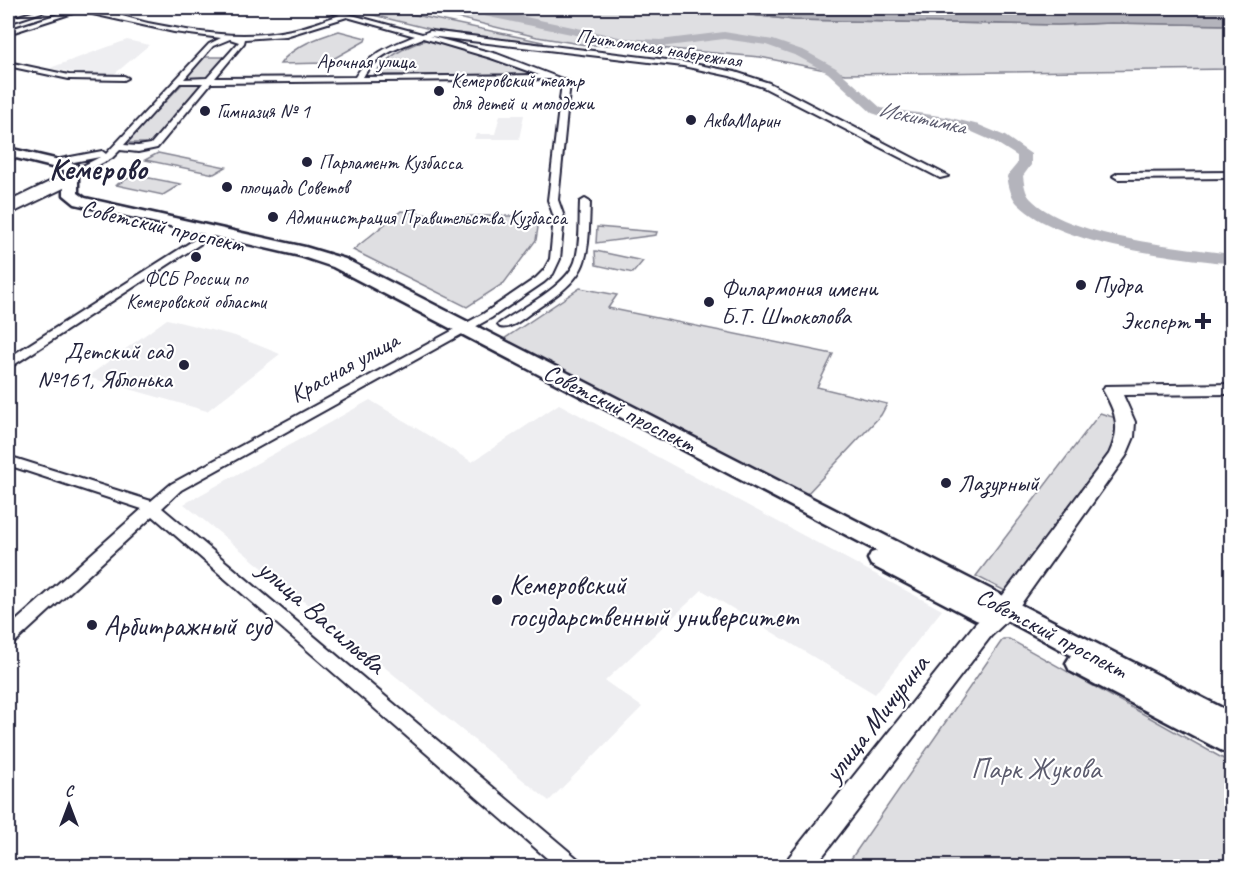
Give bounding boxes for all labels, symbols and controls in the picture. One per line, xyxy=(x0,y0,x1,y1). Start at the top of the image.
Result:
street label: Притомская набережная xyxy=(575,23,745,74)
street label: Арочная улица xyxy=(317,49,417,74)
place label: Кемеровский театр для детей и молодежи xyxy=(451,68,595,116)
marker: Кемеровский театр для детей и молодежи xyxy=(432,84,446,98)
water label: Искитимка xyxy=(876,95,971,142)
place label: Гимназия № 1 xyxy=(217,99,311,124)
marker: Гимназия № 1 xyxy=(198,104,212,118)
place label: АкваМарин xyxy=(703,108,782,133)
marker: АкваМарин xyxy=(684,113,698,127)
district label: Кемерово xyxy=(49,150,149,188)
place label: Парламент Кузбасса xyxy=(319,150,464,175)
marker: Парламент Кузбасса xyxy=(300,155,314,169)
place label: площадь Советов xyxy=(239,175,352,200)
marker: площадь Советов xyxy=(220,180,234,194)
street label: Советский проспект xyxy=(78,193,248,259)
place label: Администрация Правительства Кузбасса xyxy=(285,205,568,231)
marker: Администрация Правительства Кузбасса xyxy=(266,210,280,224)
marker: ФСБ России по Кемеровской области xyxy=(189,250,203,264)
place label: ФСБ России по Кемеровской области xyxy=(126,266,268,314)
place label: Пудра xyxy=(1093,270,1144,300)
place label: Филармония имени Б.Т. Штоколова xyxy=(721,273,879,331)
marker: Пудра xyxy=(1074,278,1088,292)
marker: Филармония имени Б.Т. Штоколова xyxy=(702,295,716,309)
place label: Эксперт xyxy=(1121,306,1191,336)
marker: Эксперт xyxy=(1194,312,1212,330)
street label: Красная улица xyxy=(284,324,406,409)
place label: Детский сад №161, Яблонька xyxy=(37,336,174,394)
street label: Советский проспект xyxy=(539,357,702,459)
marker: Детский сад №161, Яблонька xyxy=(177,358,191,372)
place label: Лазурный xyxy=(958,468,1041,499)
marker: Лазурный xyxy=(939,476,953,490)
street label: улица Васильева xyxy=(249,550,394,682)
place label: Кемеровский государственный университет xyxy=(509,567,800,634)
street label: Советский проспект xyxy=(971,581,1133,686)
marker: Кемеровский государственный университет xyxy=(490,593,504,607)
place label: Арбитражный суд xyxy=(104,608,274,643)
marker: Арбитражный суд xyxy=(85,618,99,632)
street label: улица Мичурина xyxy=(814,646,938,790)
park label: Парк Жукова xyxy=(971,751,1103,786)
north arrow xyxy=(39,775,99,835)
text: С xyxy=(65,781,75,801)

